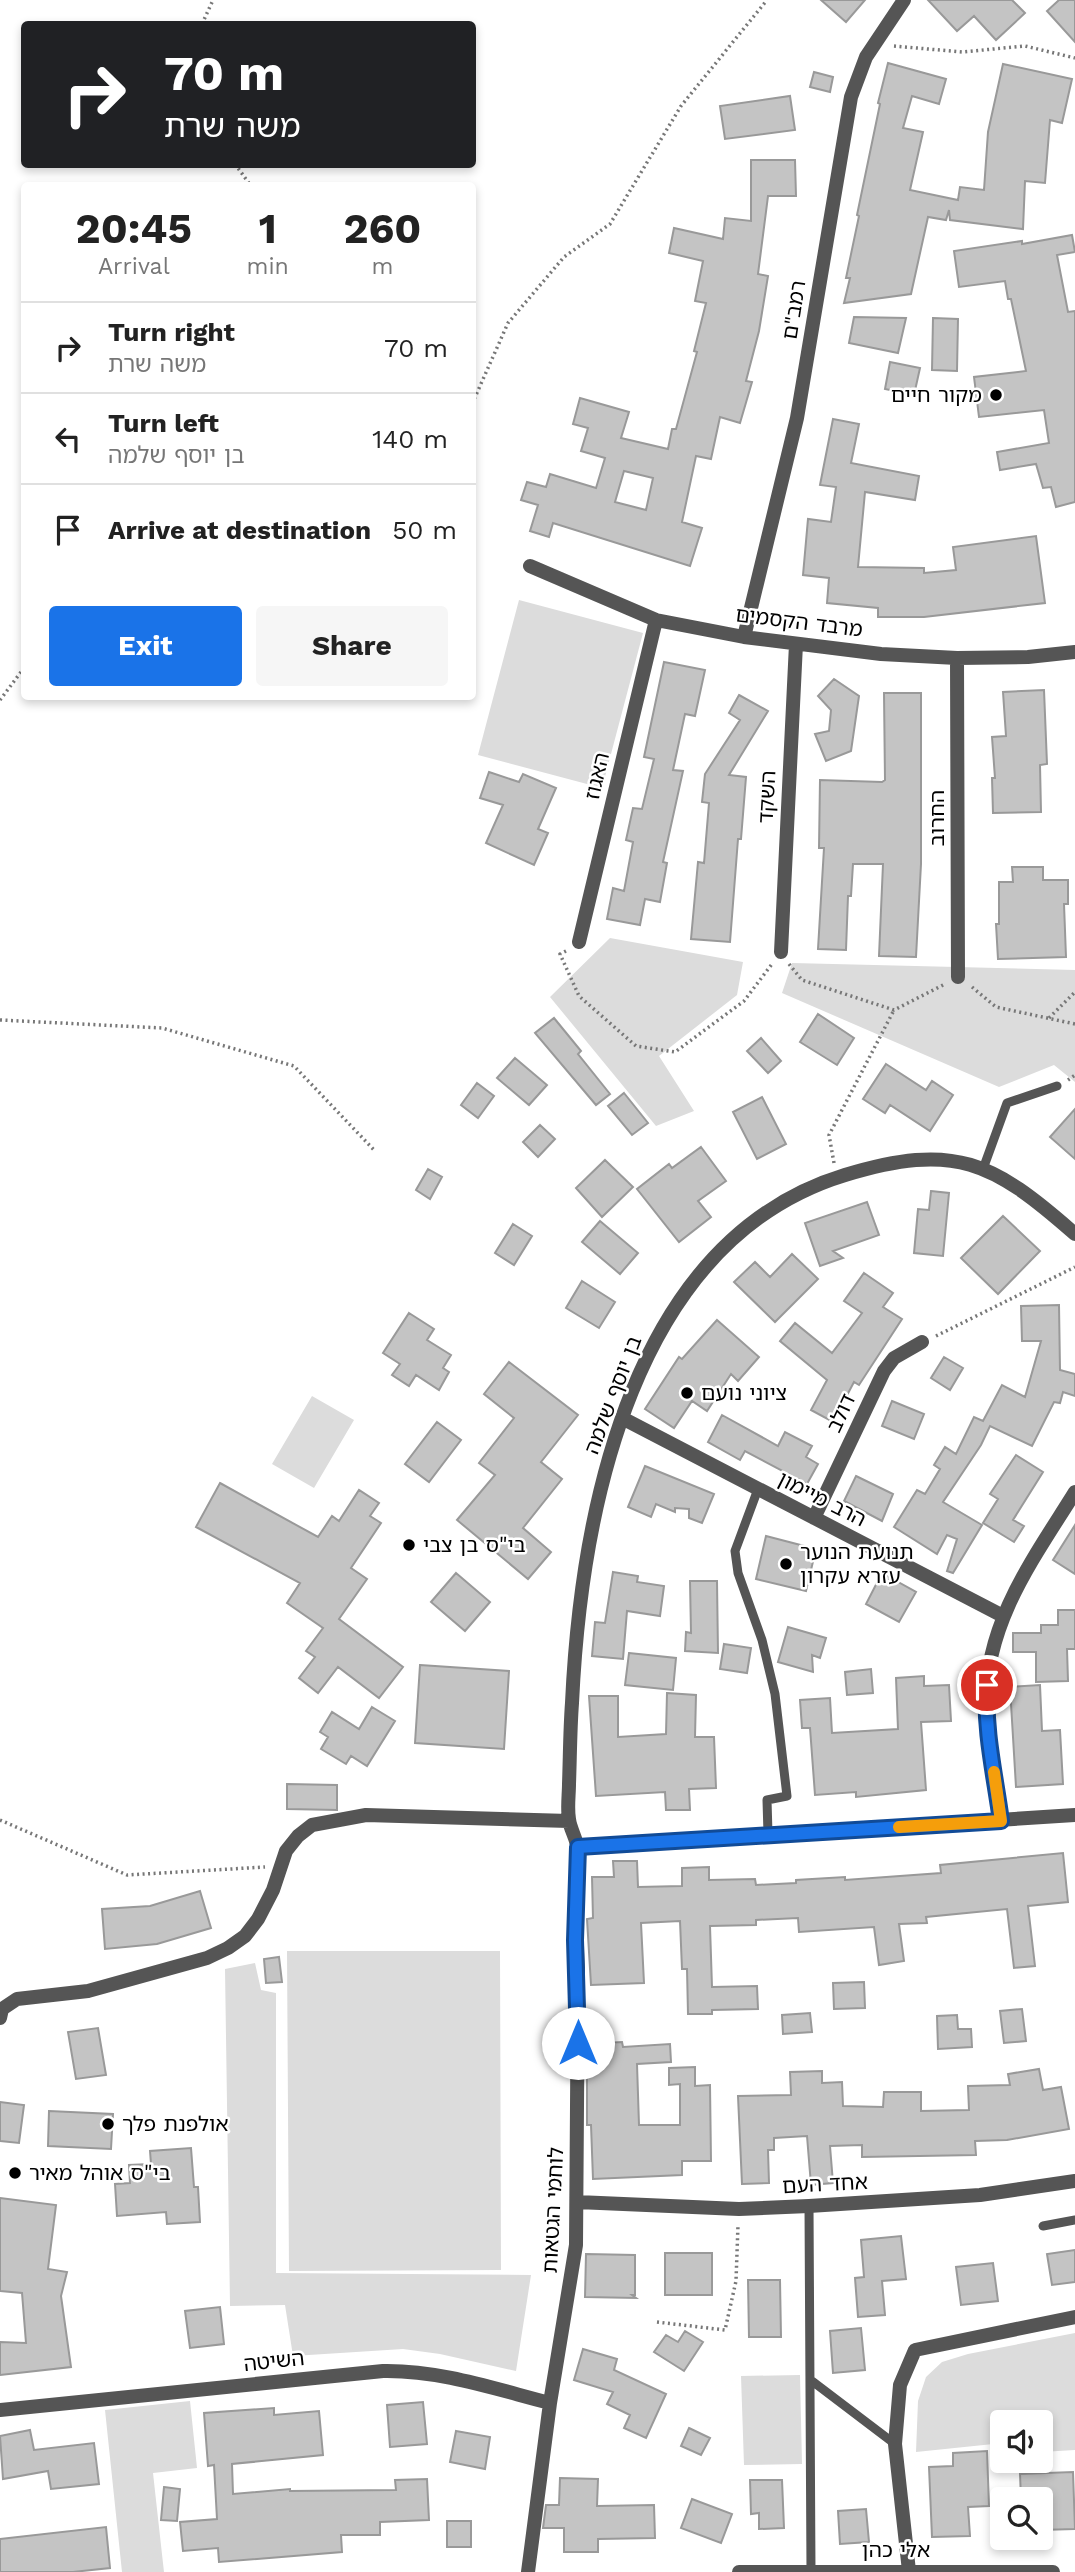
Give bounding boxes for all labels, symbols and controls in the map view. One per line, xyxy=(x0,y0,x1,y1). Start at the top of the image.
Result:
text: 70 m xyxy=(164,44,284,102)
icon: right xyxy=(49,49,140,140)
text: משה שרת xyxy=(164,107,301,145)
text: 20:45 xyxy=(76,204,192,253)
text: 1 xyxy=(259,204,277,253)
text: 260 xyxy=(343,204,421,253)
text: Arrival xyxy=(98,253,170,280)
text: min xyxy=(247,253,289,280)
text: m xyxy=(371,253,393,280)
street label: רמב"ם xyxy=(777,279,811,341)
text: Turn right xyxy=(108,317,235,347)
icon: right xyxy=(49,329,87,367)
text: 70 m xyxy=(384,333,448,363)
text: משה שרת xyxy=(108,351,206,378)
place label: מקור חיים xyxy=(891,382,982,407)
marker: מקור חיים xyxy=(988,387,1004,403)
text: Turn left xyxy=(108,408,219,438)
icon: left xyxy=(49,420,87,458)
text: 140 m xyxy=(372,424,448,454)
text: בן יוסף שלמה xyxy=(108,442,245,469)
icon: arrive xyxy=(49,511,87,549)
text: Arrive at destination xyxy=(108,515,371,545)
text: 50 m xyxy=(392,515,457,545)
street label: מרבד הקסמים xyxy=(734,601,864,642)
button: Exit xyxy=(49,606,242,686)
button: Share xyxy=(256,606,448,686)
street label: האגוז xyxy=(579,750,614,802)
street label: השקד xyxy=(753,770,780,824)
street label: החרוב xyxy=(924,790,949,846)
street label: בן יוסף שלמה xyxy=(579,1332,647,1458)
place label: ציוני נועם xyxy=(701,1380,787,1405)
marker: ציוני נועם xyxy=(679,1385,695,1401)
street label: דולב xyxy=(821,1389,860,1436)
street label: הרב מיימון xyxy=(774,1466,871,1531)
place label: בי"ס בן צבי xyxy=(423,1532,526,1557)
marker: בי"ס בן צבי xyxy=(401,1537,417,1553)
place label: תנועת הנוער עזרא עקרון xyxy=(800,1539,914,1588)
marker: תנועת הנוער עזרא עקרון xyxy=(778,1556,794,1572)
pin xyxy=(957,1655,1017,1715)
icon: arrive xyxy=(968,1666,1006,1704)
position arrow xyxy=(541,2006,615,2080)
place label: אולפנת פלך xyxy=(122,2111,229,2136)
marker: אולפנת פלך xyxy=(100,2116,116,2132)
street label: לוחמי הגטאות xyxy=(537,2146,568,2274)
place label: בי"ס אוהל מאיר xyxy=(29,2160,171,2185)
marker: בי"ס אוהל מאיר xyxy=(7,2165,23,2181)
street label: אחד העם xyxy=(782,2169,868,2198)
street label: השיטה xyxy=(242,2345,306,2376)
map controls xyxy=(990,2410,1053,2550)
button: sound xyxy=(990,2410,1053,2473)
button: search xyxy=(990,2487,1053,2550)
street label: אלי כהן xyxy=(862,2537,930,2562)

